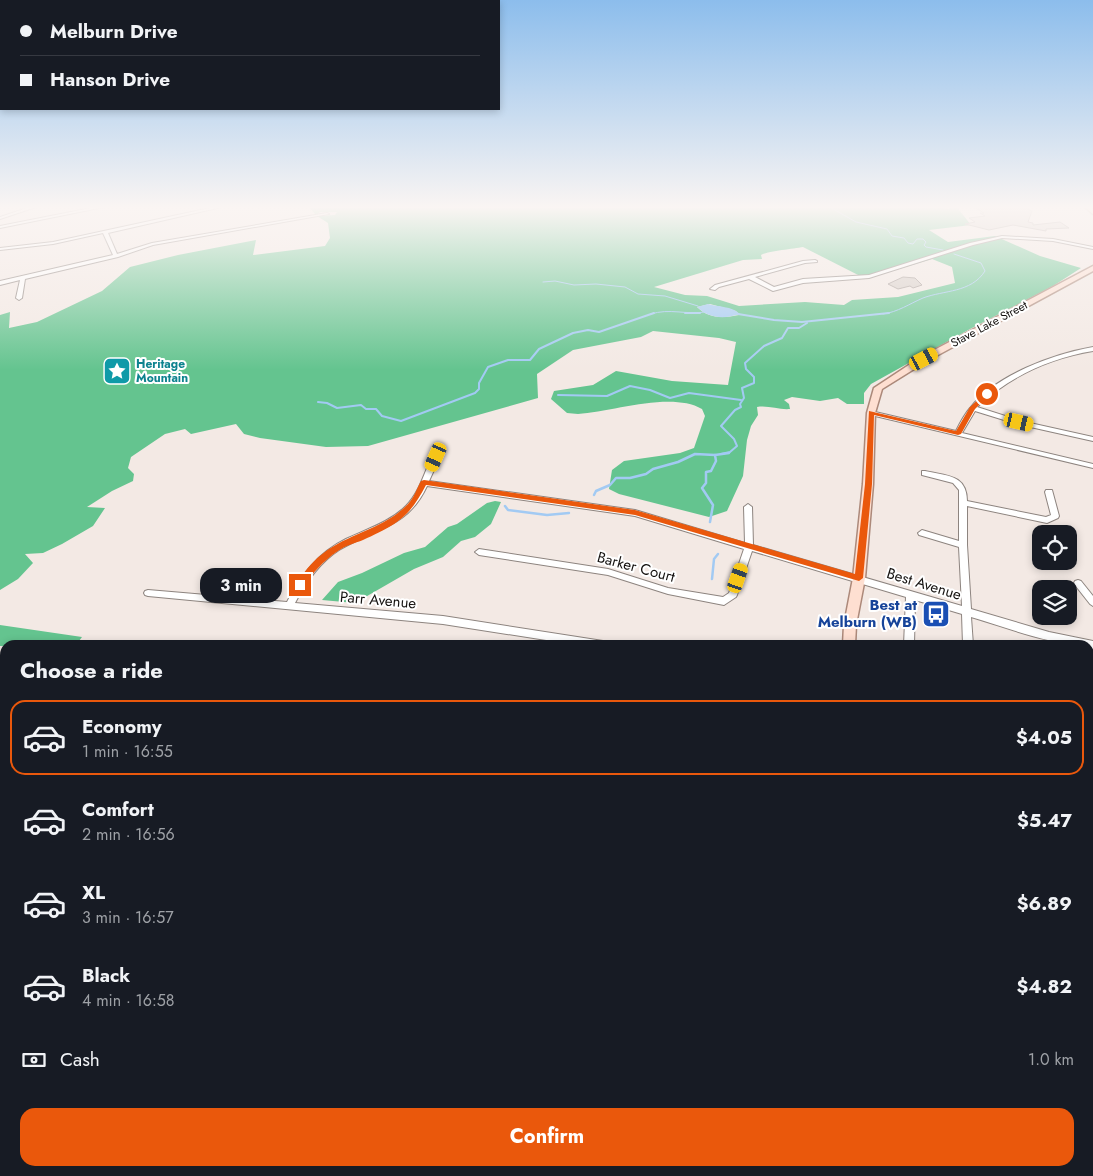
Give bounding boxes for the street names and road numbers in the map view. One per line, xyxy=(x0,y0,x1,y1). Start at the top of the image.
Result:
street label: Stave Lake Street xyxy=(947,296,1031,352)
street label: Barker Court xyxy=(595,546,678,588)
street label: Best Avenue xyxy=(884,562,964,606)
street label: Parr Avenue xyxy=(339,586,417,614)

